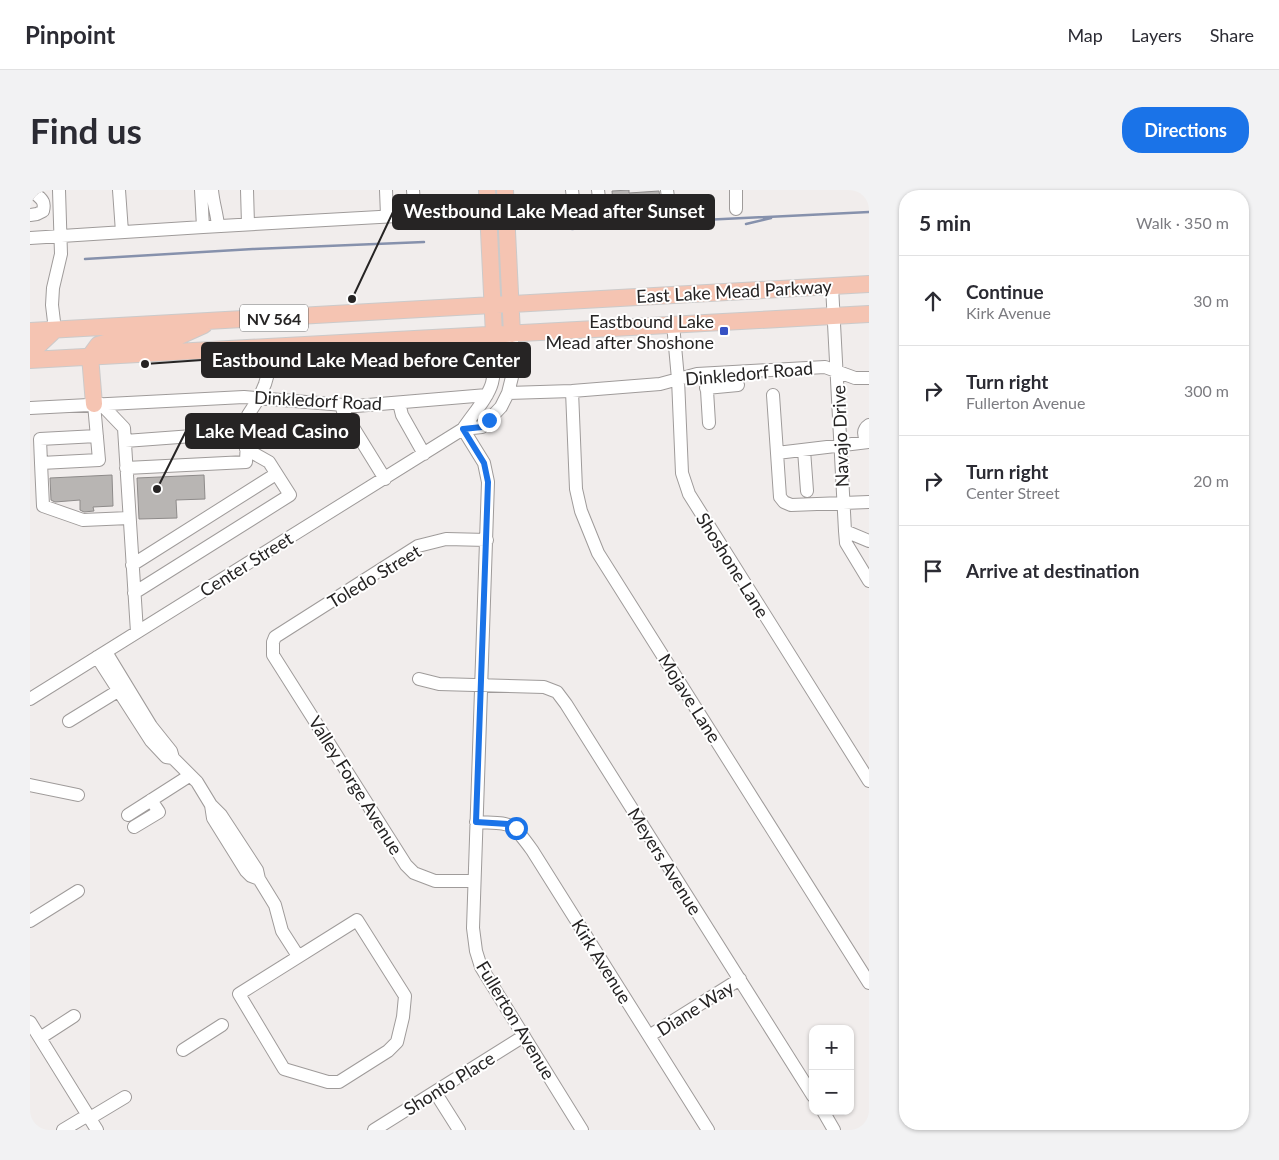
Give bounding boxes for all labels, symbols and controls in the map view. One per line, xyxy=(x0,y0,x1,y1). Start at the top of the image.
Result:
text: Pinpoint xyxy=(25,20,115,49)
text: Map xyxy=(1067,24,1103,46)
text: Layers xyxy=(1131,24,1182,46)
text: Share xyxy=(1210,24,1254,46)
button: Directions xyxy=(1122,107,1249,153)
text: Find us xyxy=(30,109,142,151)
callout: Westbound Lake Mead after Sunset xyxy=(393,195,714,229)
text: Westbound Lake Mead after Sunset xyxy=(403,199,705,222)
text: 5 min xyxy=(919,210,971,235)
text: Walk · 350 m xyxy=(1136,213,1229,232)
street label: East Lake Mead Parkway xyxy=(636,275,833,307)
text: Continue xyxy=(966,280,1044,303)
icon: ahead xyxy=(919,287,947,315)
text: 30 m xyxy=(1193,291,1229,310)
text: Kirk Avenue xyxy=(966,303,1051,322)
road number: NV 564 xyxy=(240,305,308,332)
place label: Eastbound Lake Mead after Shoshone xyxy=(546,310,714,353)
marker: Eastbound Lake Mead after Shoshone xyxy=(718,325,730,337)
callout: Eastbound Lake Mead before Center xyxy=(202,343,530,377)
text: Eastbound Lake Mead before Center xyxy=(212,348,521,371)
street label: Dinkledorf Road xyxy=(684,356,814,390)
text: Turn right xyxy=(966,370,1048,393)
icon: right xyxy=(919,377,947,405)
text: 300 m xyxy=(1184,381,1229,400)
street label: Navajo Drive xyxy=(827,384,853,488)
street label: Dinkledorf Road xyxy=(253,386,383,414)
text: Fullerton Avenue xyxy=(966,393,1085,412)
route end xyxy=(478,409,501,432)
callout: Lake Mead Casino xyxy=(186,414,359,448)
text: Lake Mead Casino xyxy=(195,419,349,442)
text: Turn right xyxy=(966,460,1048,483)
icon: right xyxy=(919,467,947,495)
text: 20 m xyxy=(1193,471,1229,490)
text: Center Street xyxy=(966,483,1060,502)
street label: Shoshone Lane xyxy=(692,508,774,622)
street label: Center Street xyxy=(195,526,297,601)
street label: Toledo Street xyxy=(323,539,425,612)
icon: arrive xyxy=(919,557,947,585)
text: Arrive at destination xyxy=(966,559,1139,582)
street label: Mojave Lane xyxy=(654,650,726,746)
street label: Valley Forge Avenue xyxy=(304,712,408,858)
street label: Meyers Avenue xyxy=(623,803,707,919)
route start xyxy=(505,817,528,840)
street label: Kirk Avenue xyxy=(567,915,637,1007)
street label: Fullerton Avenue xyxy=(472,957,560,1083)
street label: Diane Way xyxy=(653,975,738,1040)
map controls xyxy=(809,1025,854,1115)
button: + xyxy=(809,1025,854,1070)
street label: Shonto Place xyxy=(400,1046,498,1120)
button: − xyxy=(809,1070,854,1115)

